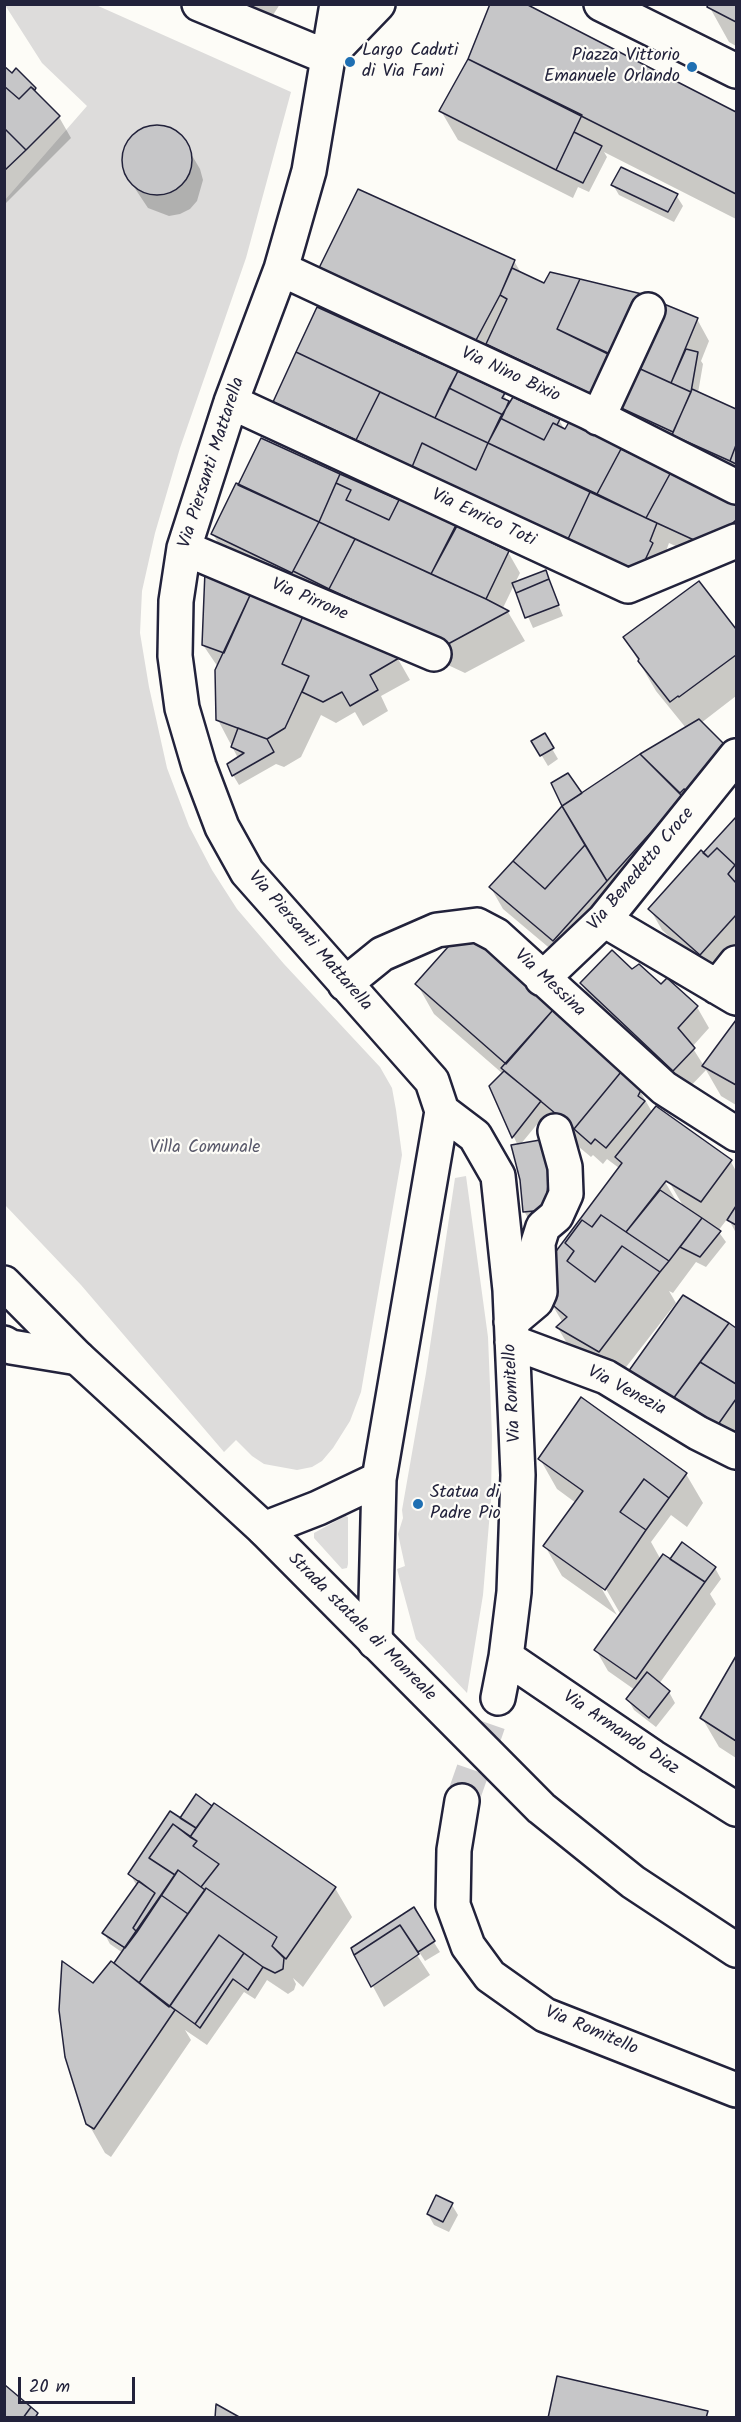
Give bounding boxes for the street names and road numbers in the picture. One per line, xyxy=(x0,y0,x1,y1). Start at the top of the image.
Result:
street label: Via Nino Bixio xyxy=(457,344,563,408)
street label: Via Piersanti Mattarella xyxy=(175,375,251,551)
street label: Via Enrico Toti xyxy=(428,485,538,553)
street label: Via Pirrone xyxy=(267,575,351,627)
street label: Via Benedetto Croce xyxy=(584,804,700,936)
street label: Via Piersanti Mattarella xyxy=(242,868,376,1016)
street label: Via Messina xyxy=(509,946,589,1022)
street label: Via Romitello xyxy=(501,1343,527,1443)
street label: Via Venezia xyxy=(583,1362,669,1422)
street label: Strada statale di Monreale xyxy=(282,1549,440,1707)
street label: Via Armando Diaz xyxy=(558,1687,682,1781)
street label: Via Romitello xyxy=(541,2003,641,2061)

